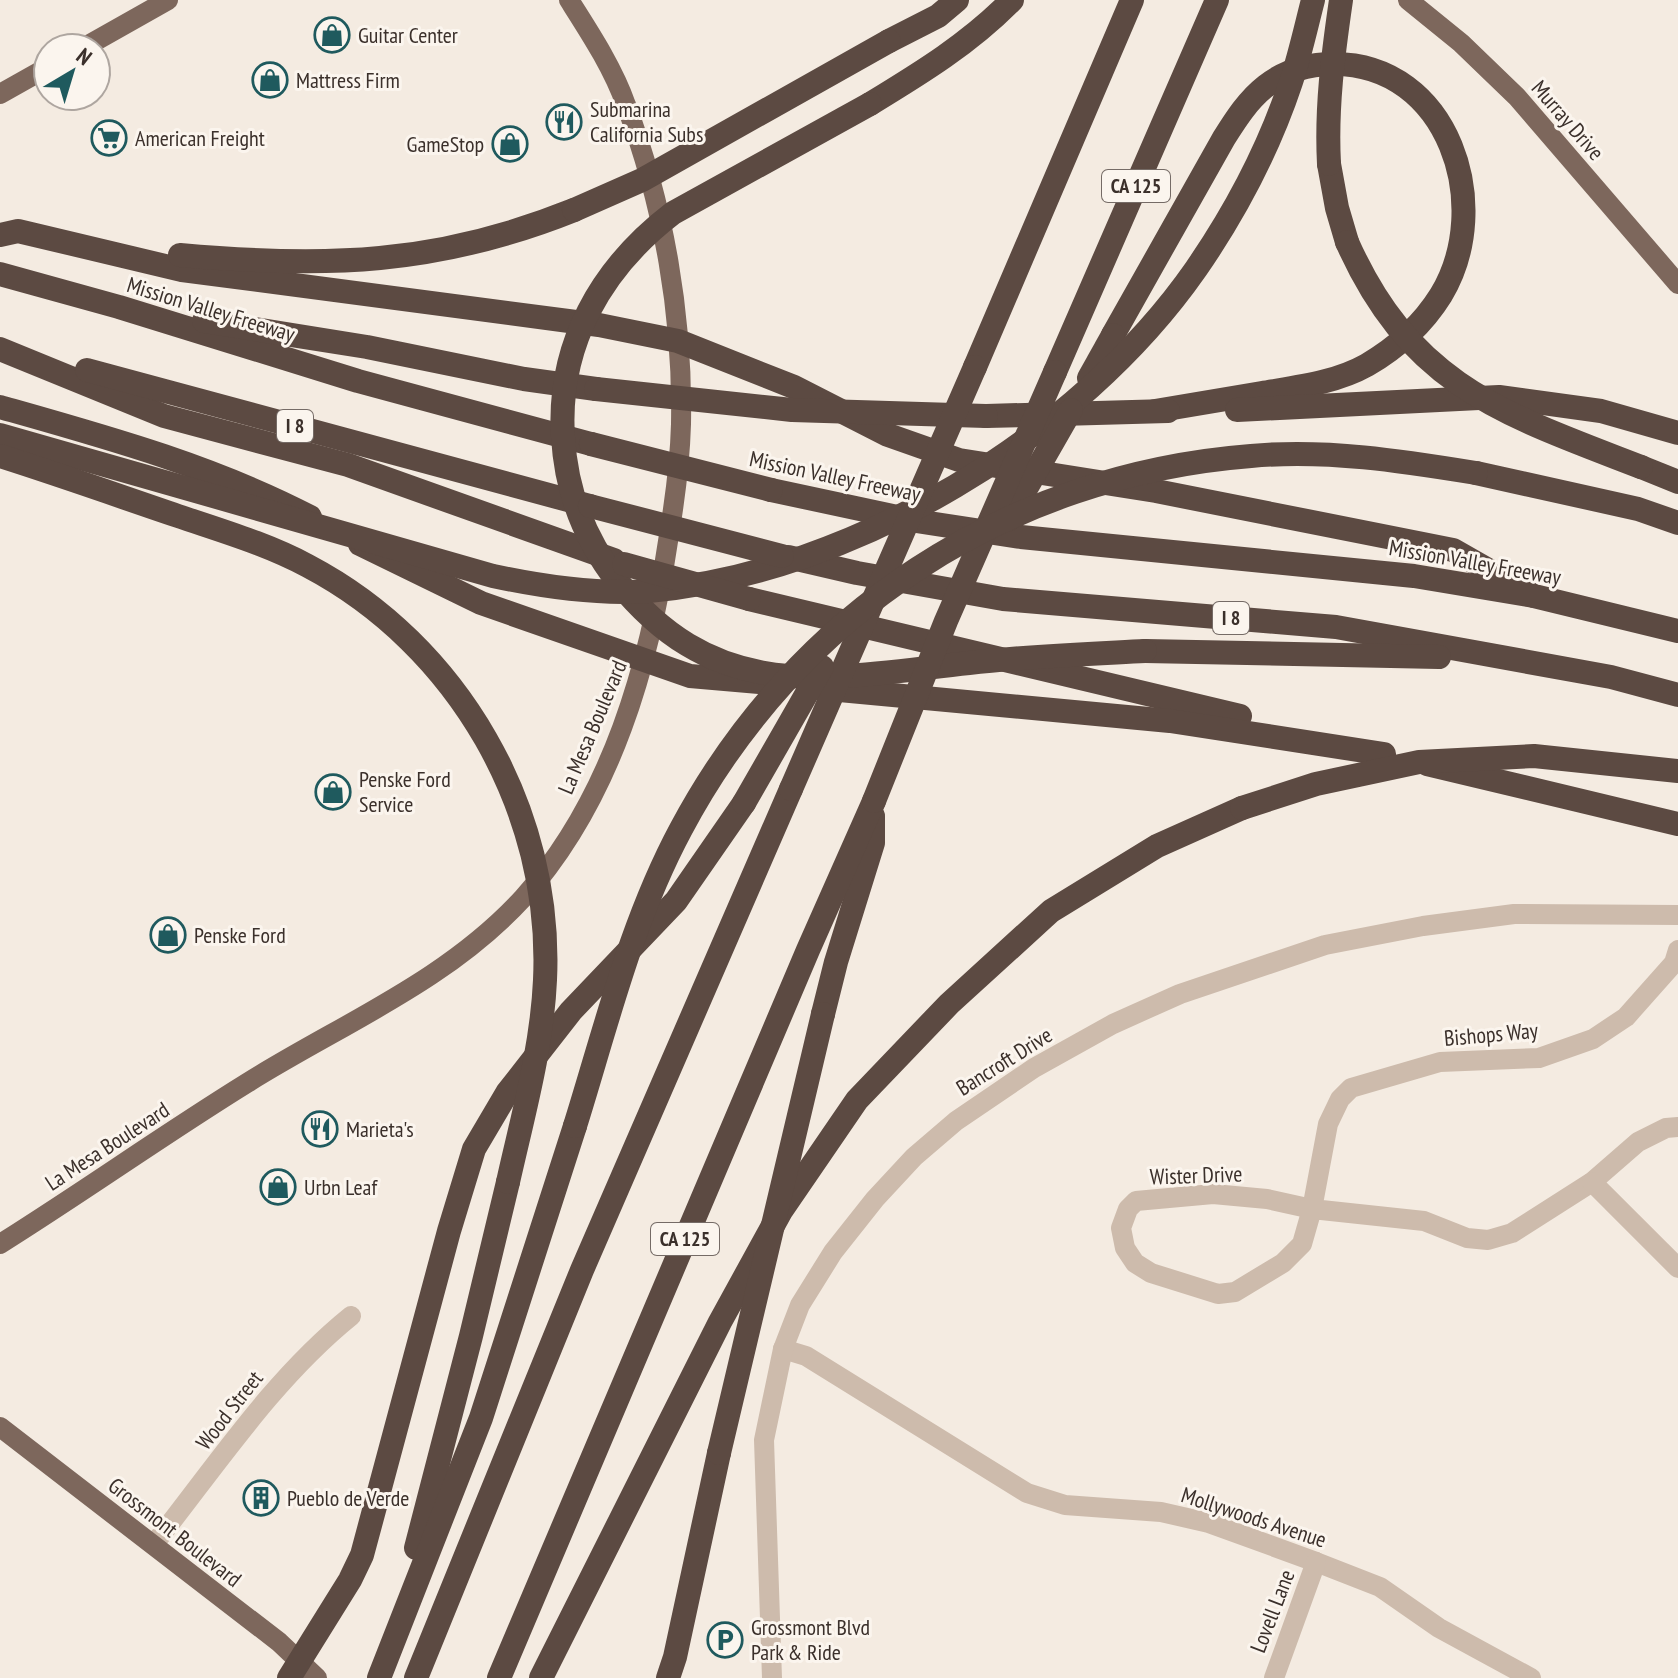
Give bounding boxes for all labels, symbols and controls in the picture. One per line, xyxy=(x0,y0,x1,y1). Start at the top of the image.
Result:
shop icon: Guitar Center xyxy=(313,16,351,54)
place label: Guitar Center xyxy=(358,21,458,49)
north arrow xyxy=(32,32,112,112)
text: N xyxy=(71,42,98,71)
shop icon: Mattress Firm xyxy=(251,61,289,99)
place label: Mattress Firm xyxy=(296,66,400,94)
street label: Murray Drive xyxy=(1526,74,1610,166)
place label: Submarina California Subs xyxy=(590,95,703,148)
restaurant icon: Submarina California Subs xyxy=(545,103,583,141)
supermarket icon: American Freight xyxy=(90,119,128,157)
place label: American Freight xyxy=(135,124,265,152)
shop icon: GameStop xyxy=(491,125,529,163)
place label: GameStop xyxy=(407,130,484,158)
road number: CA 125 xyxy=(1102,170,1170,202)
street label: Mission Valley Freeway xyxy=(124,270,299,348)
road number: I 8 xyxy=(277,410,313,442)
street label: Mission Valley Freeway xyxy=(747,444,924,508)
street label: Mission Valley Freeway xyxy=(1387,533,1564,591)
road number: I 8 xyxy=(1213,602,1249,634)
street label: La Mesa Boulevard xyxy=(551,656,633,798)
place label: Penske Ford Service xyxy=(359,765,451,818)
shop icon: Penske Ford Service xyxy=(314,773,352,811)
shop icon: Penske Ford xyxy=(149,916,187,954)
place label: Penske Ford xyxy=(194,921,286,949)
street label: Bishops Way xyxy=(1443,1016,1540,1052)
street label: Bancroft Drive xyxy=(951,1020,1057,1102)
street label: La Mesa Boulevard xyxy=(40,1095,174,1197)
restaurant icon: Marieta's xyxy=(301,1110,339,1148)
place label: Marieta's xyxy=(346,1115,414,1143)
street label: Wister Drive xyxy=(1149,1159,1243,1191)
shop icon: Urbn Leaf xyxy=(259,1168,297,1206)
place label: Urbn Leaf xyxy=(304,1173,378,1201)
road number: CA 125 xyxy=(651,1223,719,1255)
street label: Wood Street xyxy=(189,1365,269,1455)
street label: Grossmont Boulevard xyxy=(103,1471,247,1593)
building icon: Pueblo de Verde xyxy=(242,1479,280,1517)
street label: Mollywoods Avenue xyxy=(1178,1480,1330,1554)
place label: Pueblo de Verde xyxy=(287,1484,409,1512)
street label: Lovell Lane xyxy=(1243,1566,1301,1656)
place label: Grossmont Blvd Park & Ride xyxy=(751,1613,870,1666)
parking icon: Grossmont Blvd Park & Ride xyxy=(706,1621,744,1659)

